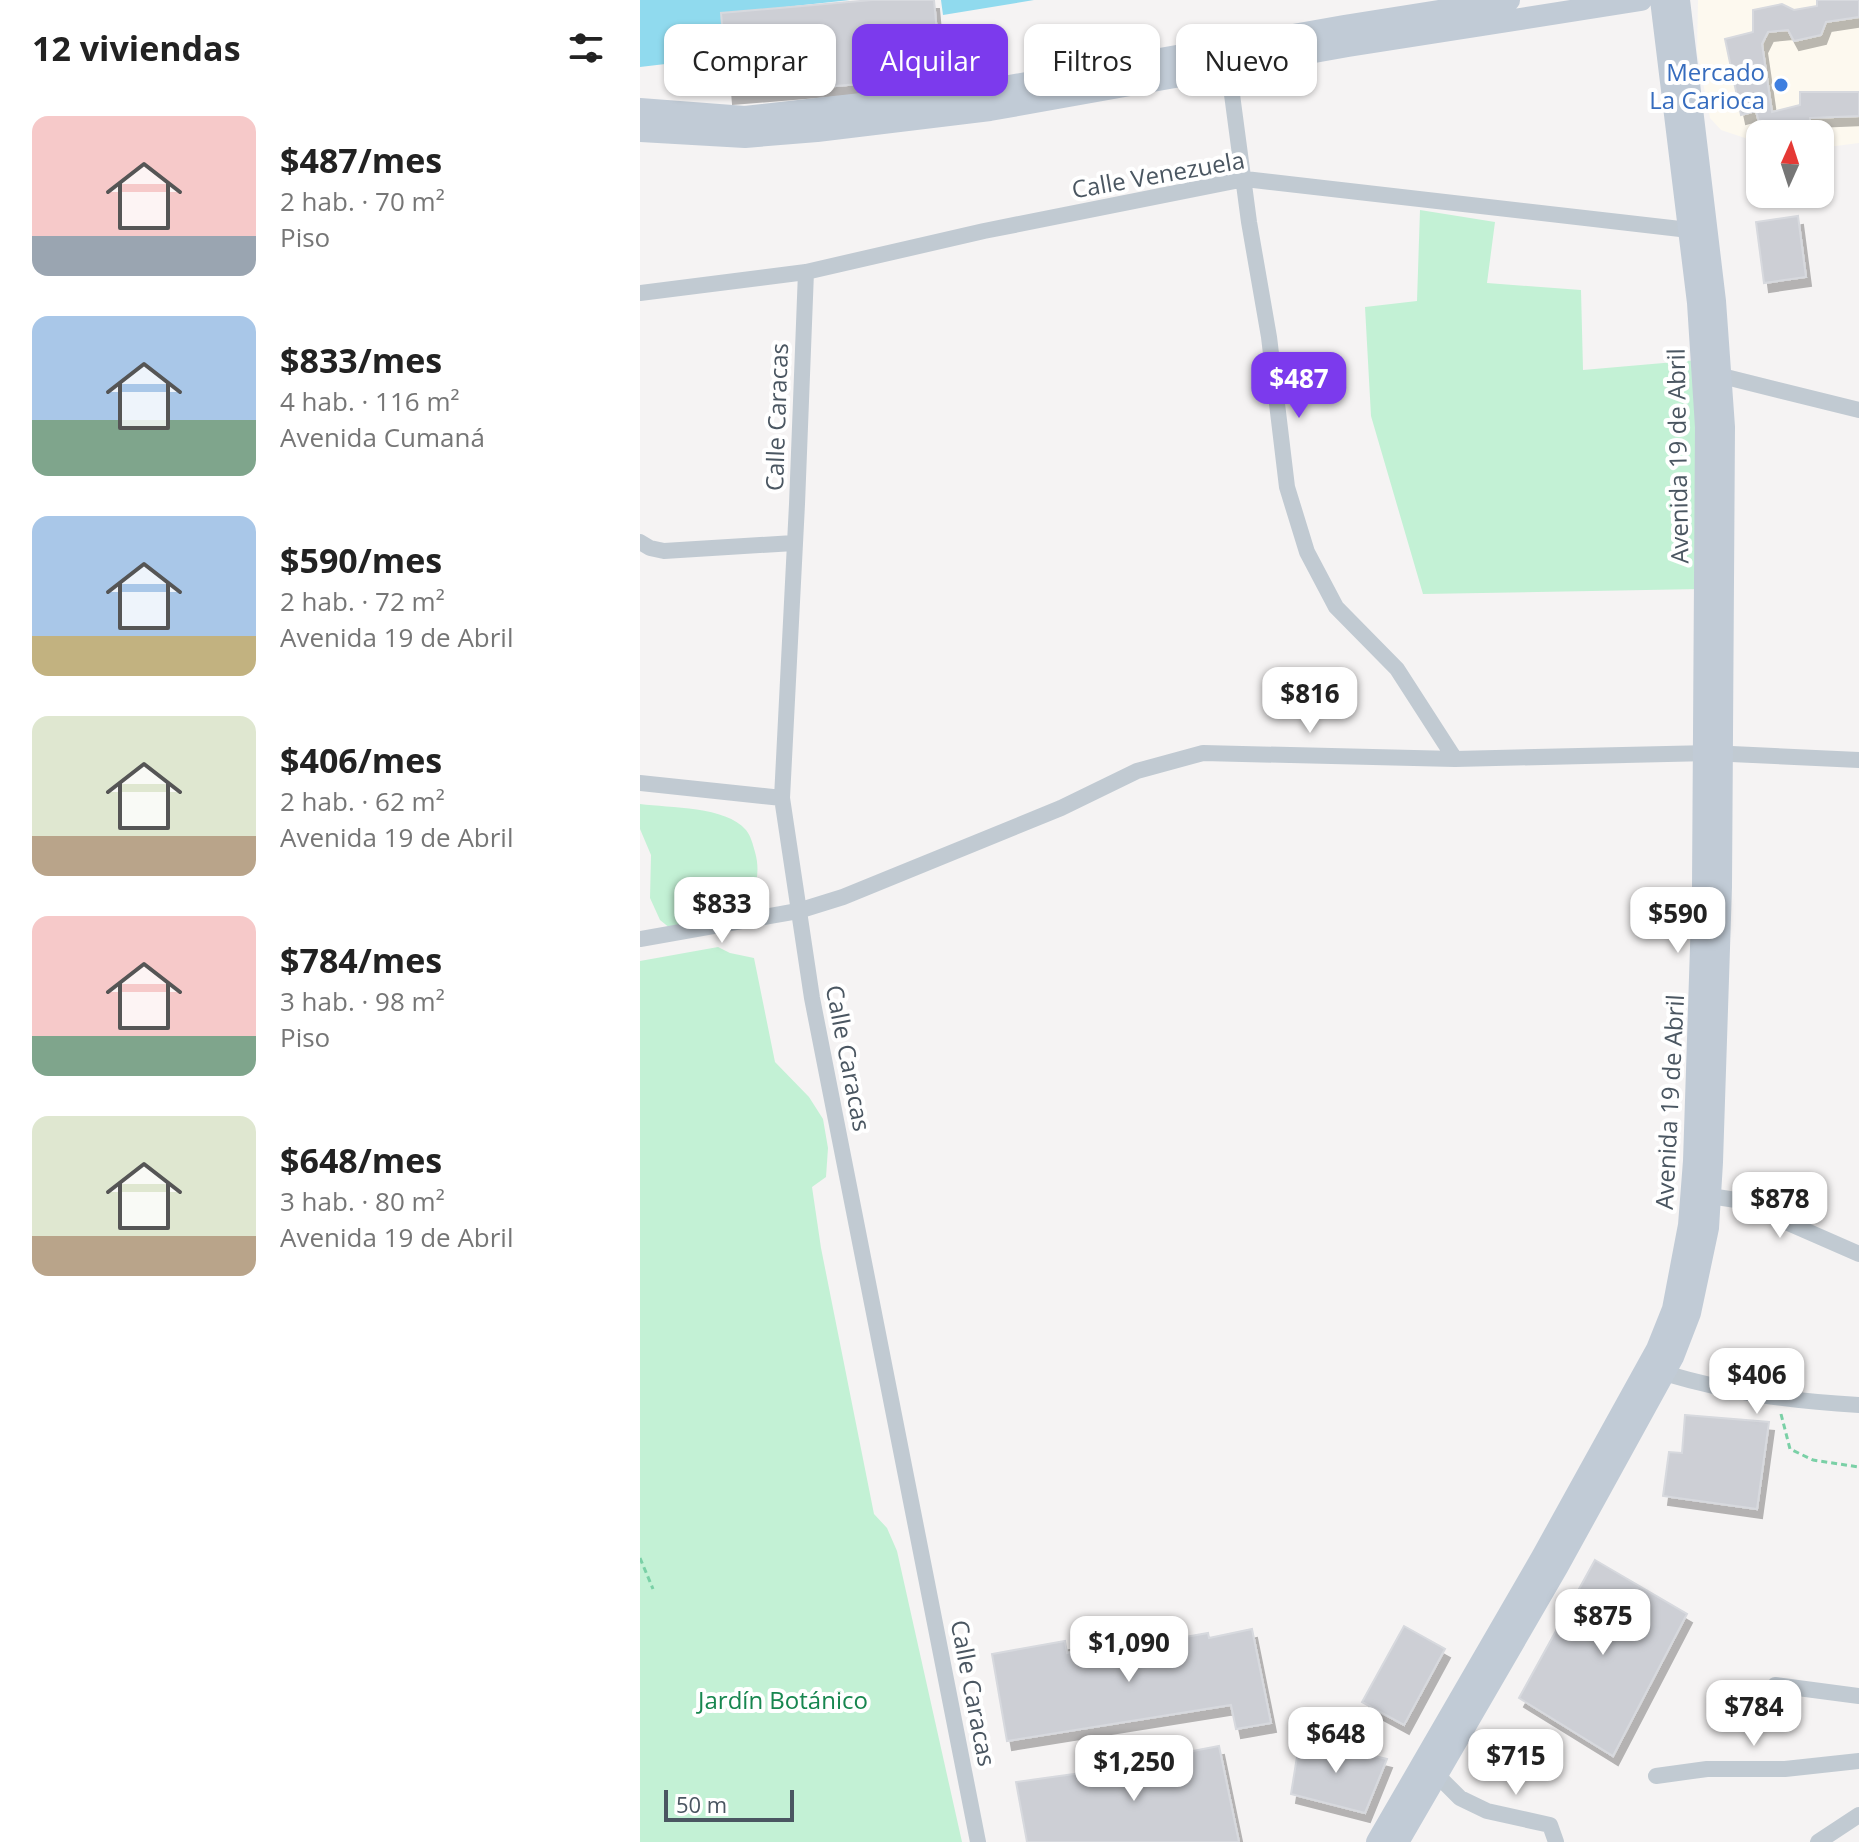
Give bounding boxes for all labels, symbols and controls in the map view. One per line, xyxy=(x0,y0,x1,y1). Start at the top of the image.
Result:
chip: Comprar xyxy=(664,24,836,96)
chip: Alquilar xyxy=(852,24,1008,96)
chip: Filtros xyxy=(1024,24,1160,96)
chip: Nuevo xyxy=(1176,24,1317,96)
text: 12 viviendas xyxy=(32,25,241,71)
icon: filters xyxy=(564,26,608,70)
place label: Mercado La Carioca xyxy=(1649,55,1765,116)
marker: Mercado La Carioca xyxy=(1772,76,1790,94)
north arrow xyxy=(1746,120,1834,208)
map controls xyxy=(1746,120,1834,208)
text: $487/mes xyxy=(280,137,442,183)
street label: Calle Venezuela xyxy=(1069,143,1247,205)
icon: home xyxy=(96,148,192,244)
text: 2 hab. · 70 m² xyxy=(280,183,445,219)
text: Piso xyxy=(280,219,330,255)
text: $833/mes xyxy=(280,337,442,383)
street label: Calle Caracas xyxy=(757,342,795,492)
icon: home xyxy=(96,348,192,444)
street label: Avenida 19 de Abril xyxy=(1659,348,1695,564)
pin: $487 xyxy=(1252,352,1346,420)
text: $487 xyxy=(1269,360,1329,396)
text: 4 hab. · 116 m² xyxy=(280,383,460,419)
text: Avenida Cumaná xyxy=(280,419,485,455)
text: $590/mes xyxy=(280,537,442,583)
icon: home xyxy=(96,548,192,644)
text: 2 hab. · 72 m² xyxy=(280,583,445,619)
text: Avenida 19 de Abril xyxy=(280,619,514,655)
pin: $816 xyxy=(1263,667,1357,735)
text: $816 xyxy=(1280,675,1340,711)
text: $406/mes xyxy=(280,737,442,783)
icon: home xyxy=(96,748,192,844)
text: 2 hab. · 62 m² xyxy=(280,783,445,819)
text: Avenida 19 de Abril xyxy=(280,819,514,855)
pin: $833 xyxy=(675,877,769,945)
text: $833 xyxy=(692,885,752,921)
pin: $590 xyxy=(1631,887,1725,955)
text: $590 xyxy=(1648,895,1708,931)
text: $784/mes xyxy=(280,937,442,983)
icon: home xyxy=(96,948,192,1044)
street label: Calle Caracas xyxy=(819,982,879,1134)
text: 3 hab. · 98 m² xyxy=(280,983,445,1019)
street label: Avenida 19 de Abril xyxy=(1647,994,1691,1210)
text: Piso xyxy=(280,1019,330,1055)
text: $648/mes xyxy=(280,1137,442,1183)
icon: home xyxy=(96,1148,192,1244)
pin: $878 xyxy=(1733,1172,1827,1240)
text: $878 xyxy=(1750,1180,1810,1216)
text: 3 hab. · 80 m² xyxy=(280,1183,445,1219)
text: Avenida 19 de Abril xyxy=(280,1219,514,1255)
pin: $406 xyxy=(1710,1348,1804,1416)
text: $406 xyxy=(1727,1356,1787,1392)
pin: $875 xyxy=(1556,1589,1650,1657)
text: $875 xyxy=(1573,1597,1633,1633)
pin: $1,090 xyxy=(1064,1616,1194,1684)
street label: Calle Caracas xyxy=(944,1617,1004,1769)
text: $1,090 xyxy=(1088,1624,1170,1660)
pin: $784 xyxy=(1707,1680,1801,1748)
park label: Jardín Botánico xyxy=(696,1683,868,1716)
text: $784 xyxy=(1724,1688,1784,1724)
pin: $648 xyxy=(1289,1707,1383,1775)
text: $648 xyxy=(1306,1715,1366,1751)
pin: $715 xyxy=(1469,1729,1563,1797)
pin: $1,250 xyxy=(1069,1735,1199,1803)
text: $715 xyxy=(1486,1737,1546,1773)
text: $1,250 xyxy=(1093,1743,1175,1779)
scale bar xyxy=(664,1786,794,1822)
text: 50 m xyxy=(676,1789,727,1819)

